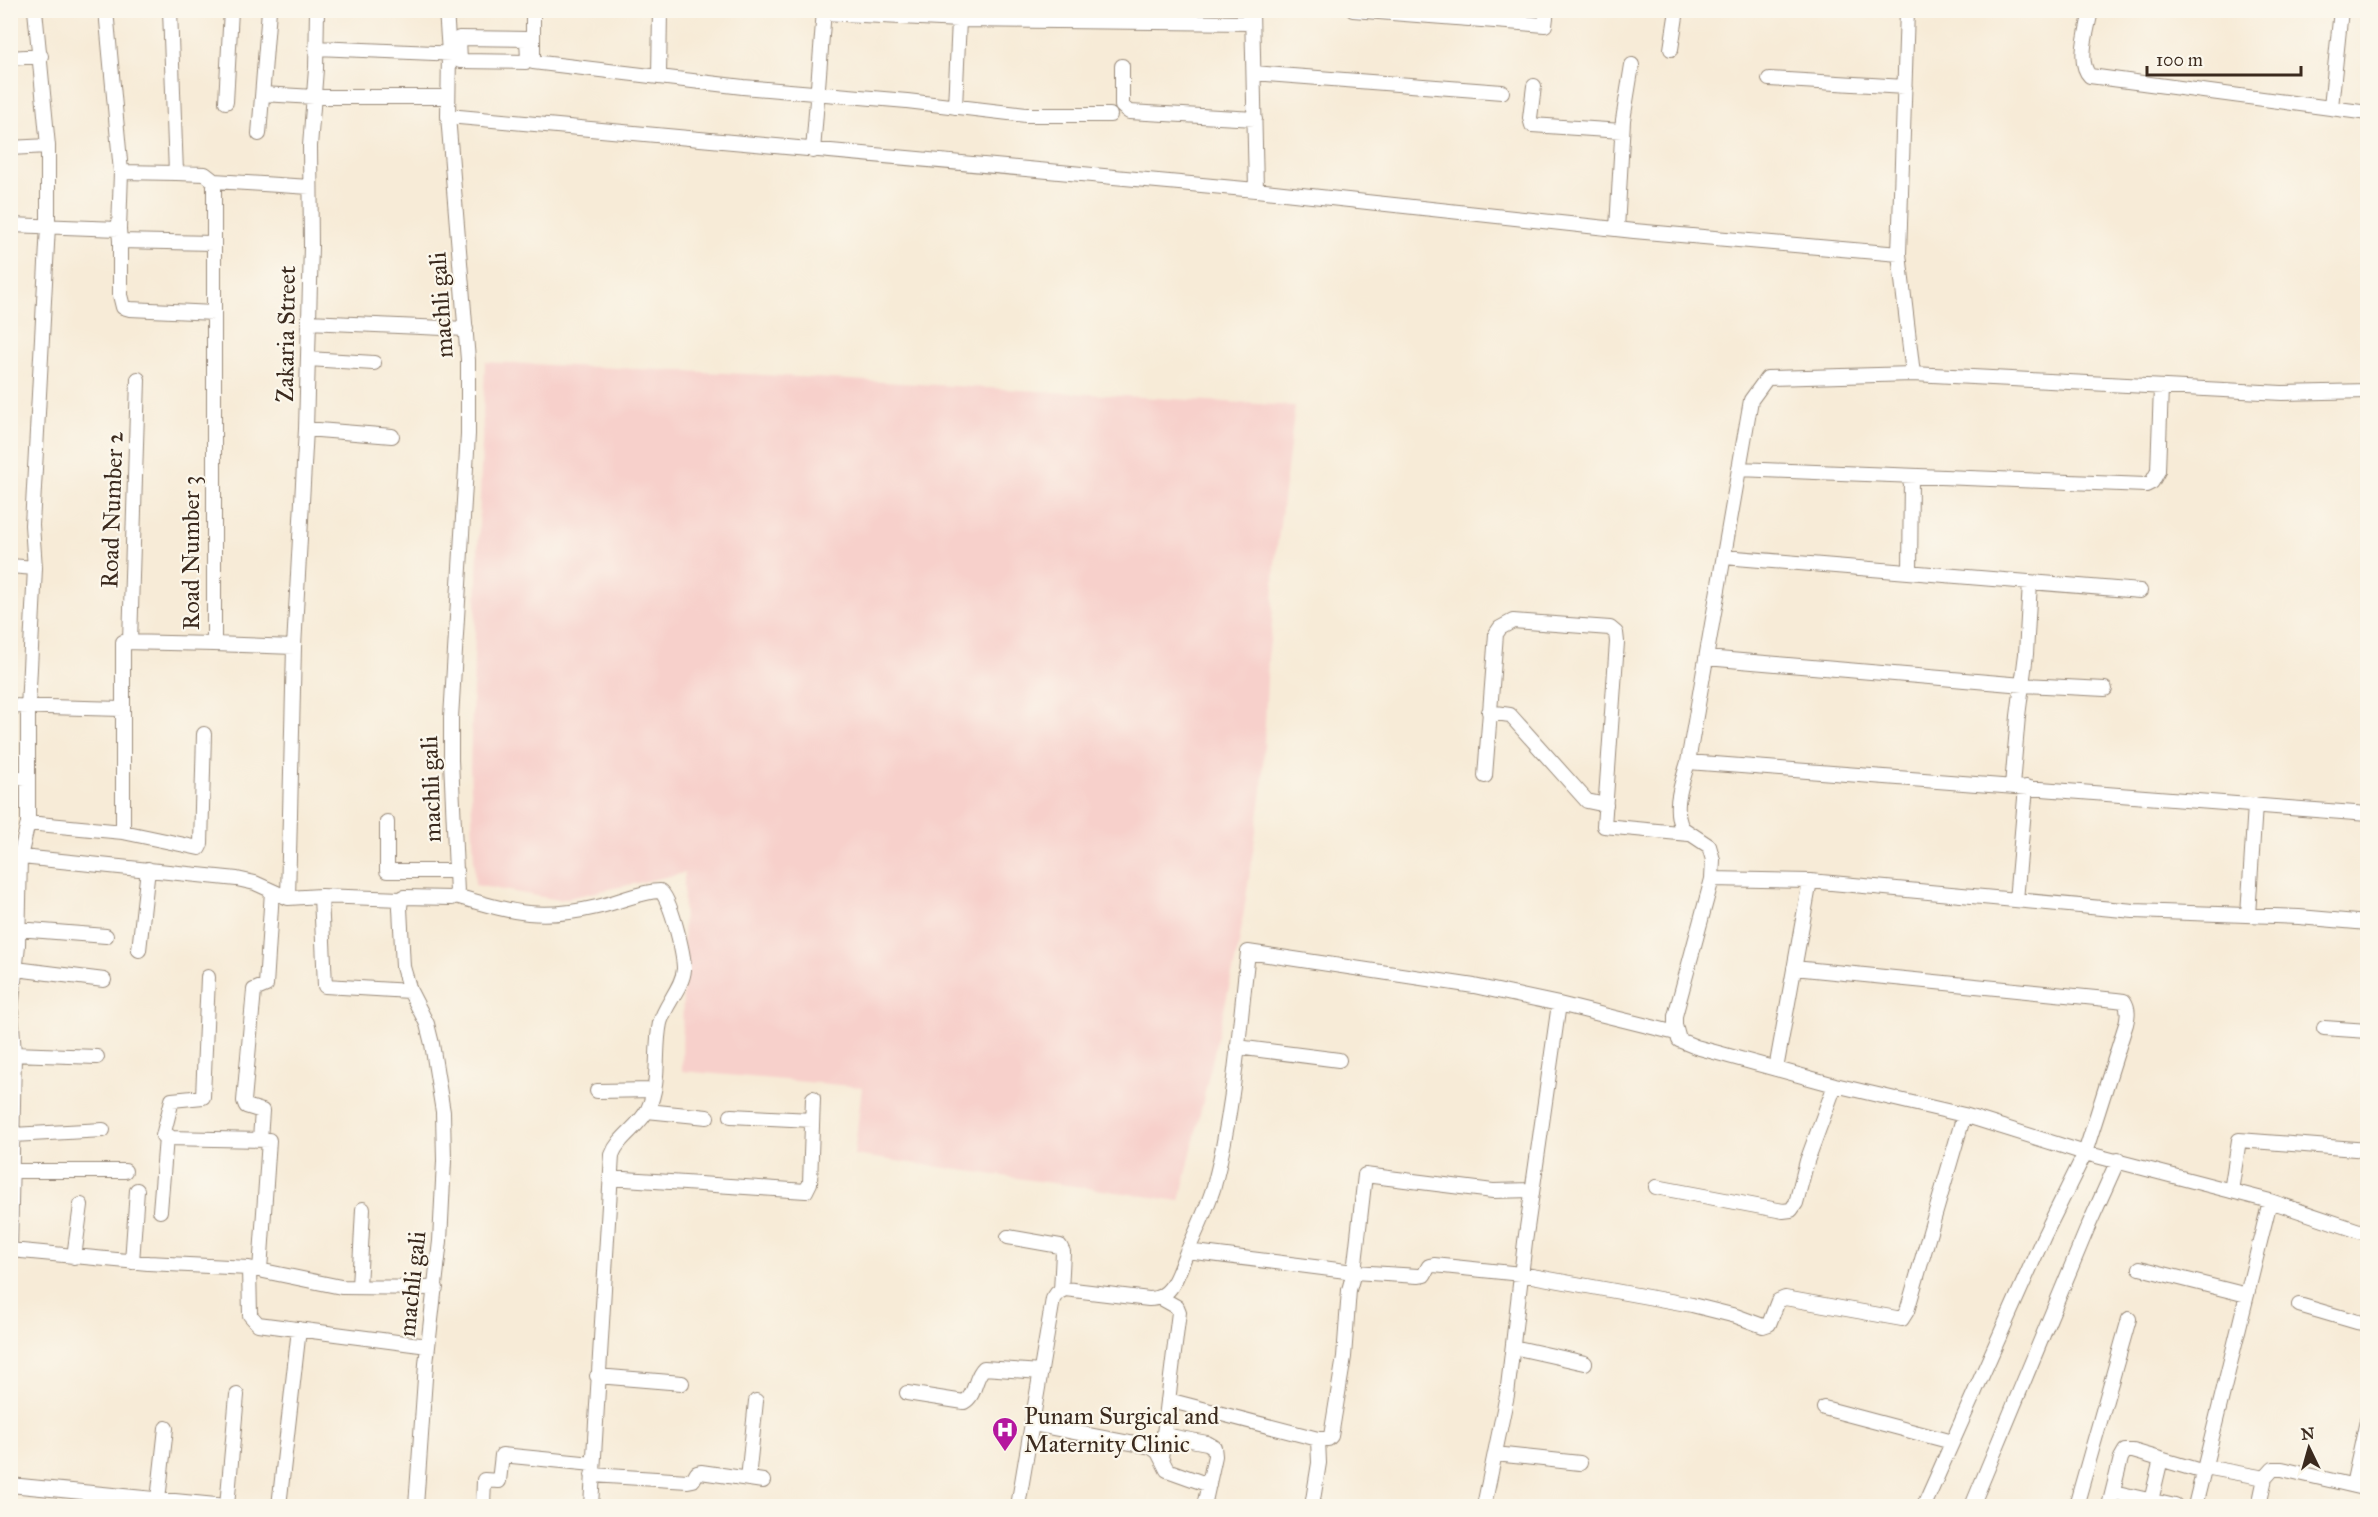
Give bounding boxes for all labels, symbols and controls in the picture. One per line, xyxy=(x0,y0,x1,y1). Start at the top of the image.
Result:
scale bar xyxy=(2147,39,2302,77)
text: 100 m xyxy=(2156,49,2203,71)
street label: machli gali xyxy=(422,250,460,359)
street label: Zakaria Street xyxy=(270,265,302,403)
street label: Road Number 2 xyxy=(94,431,130,589)
street label: Road Number 3 xyxy=(176,476,206,630)
street label: machli gali xyxy=(414,735,448,843)
street label: machli gali xyxy=(392,1229,433,1339)
place label: Punam Surgical and Maternity Clinic xyxy=(1024,1401,1219,1459)
hospital icon: Punam Surgical and Maternity Clinic xyxy=(990,1415,1020,1453)
north arrow xyxy=(2279,1418,2339,1478)
text: N xyxy=(2300,1423,2316,1444)

